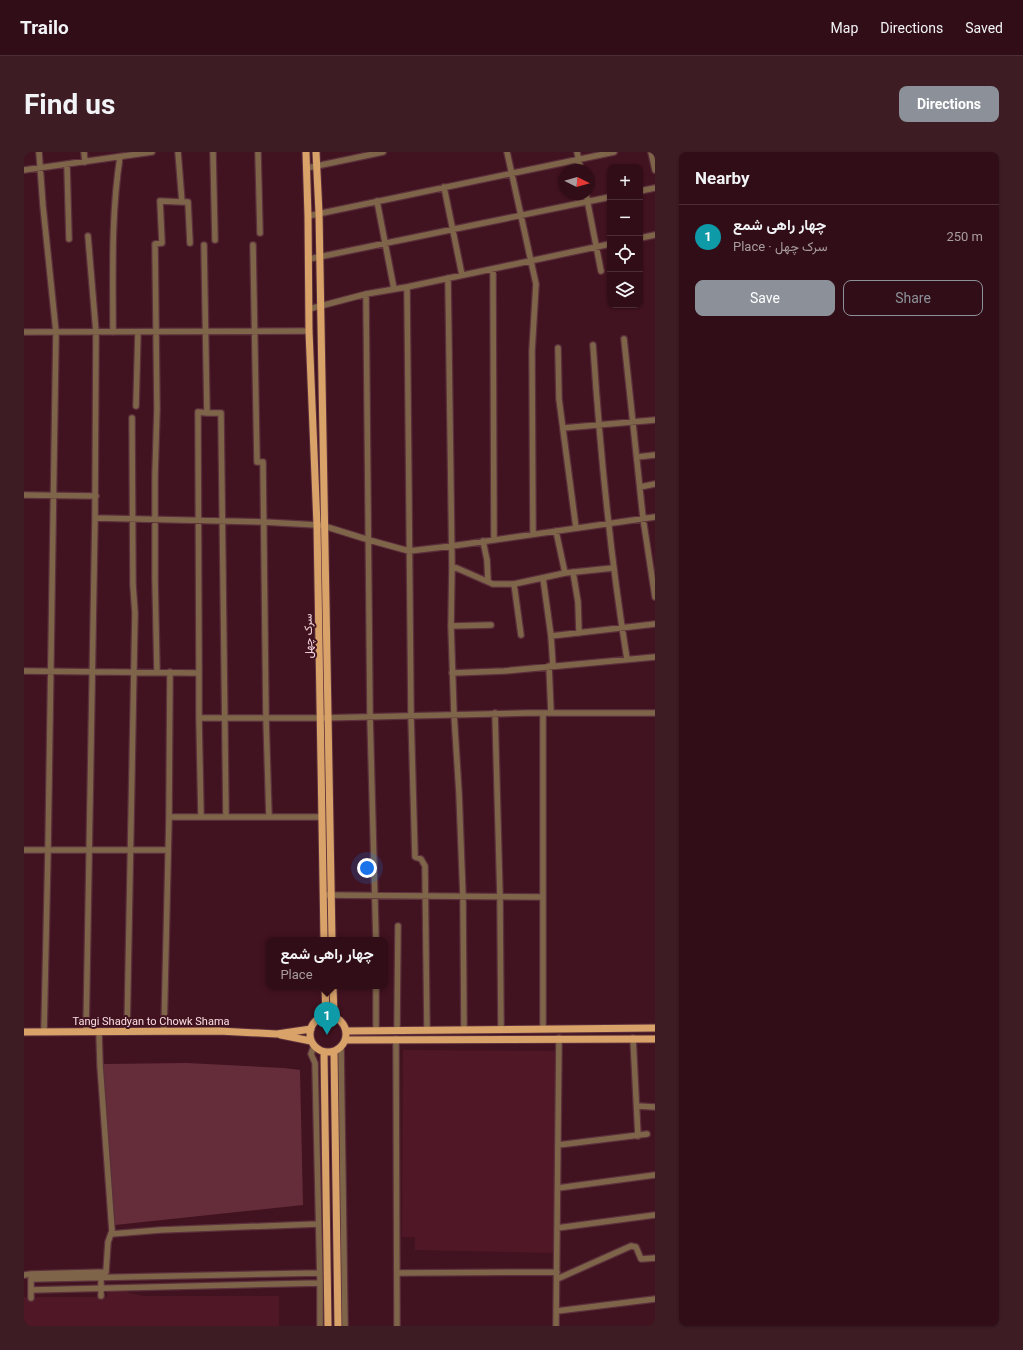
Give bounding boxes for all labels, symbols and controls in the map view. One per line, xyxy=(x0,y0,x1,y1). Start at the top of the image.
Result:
text: Trailo xyxy=(20,16,69,39)
text: Map xyxy=(831,20,858,36)
text: Directions xyxy=(880,20,943,36)
text: Saved xyxy=(965,20,1003,36)
button: Directions xyxy=(899,86,999,122)
text: Find us xyxy=(24,88,115,121)
north arrow xyxy=(559,164,595,200)
map controls xyxy=(607,164,643,308)
button: + xyxy=(607,164,643,200)
text: Nearby xyxy=(695,168,750,188)
button: − xyxy=(607,200,643,236)
text: چهار راهی شمع xyxy=(733,216,826,234)
text: 1 xyxy=(704,229,712,244)
text: 250 m xyxy=(946,229,983,244)
button: locate xyxy=(607,236,643,272)
text: Place · سرک چهل xyxy=(733,239,828,254)
button: layers xyxy=(607,272,643,308)
button: Save xyxy=(695,280,835,316)
button: Share xyxy=(843,280,983,316)
street label: سرک چهل xyxy=(302,613,316,658)
your location xyxy=(357,858,377,878)
popup xyxy=(266,937,388,989)
text: چهار راهی شمع xyxy=(280,945,374,963)
text: Place xyxy=(280,967,313,982)
pin: 1 xyxy=(314,1002,340,1035)
street label: Tangi Shadyan to Chowk Shama xyxy=(72,1015,230,1028)

